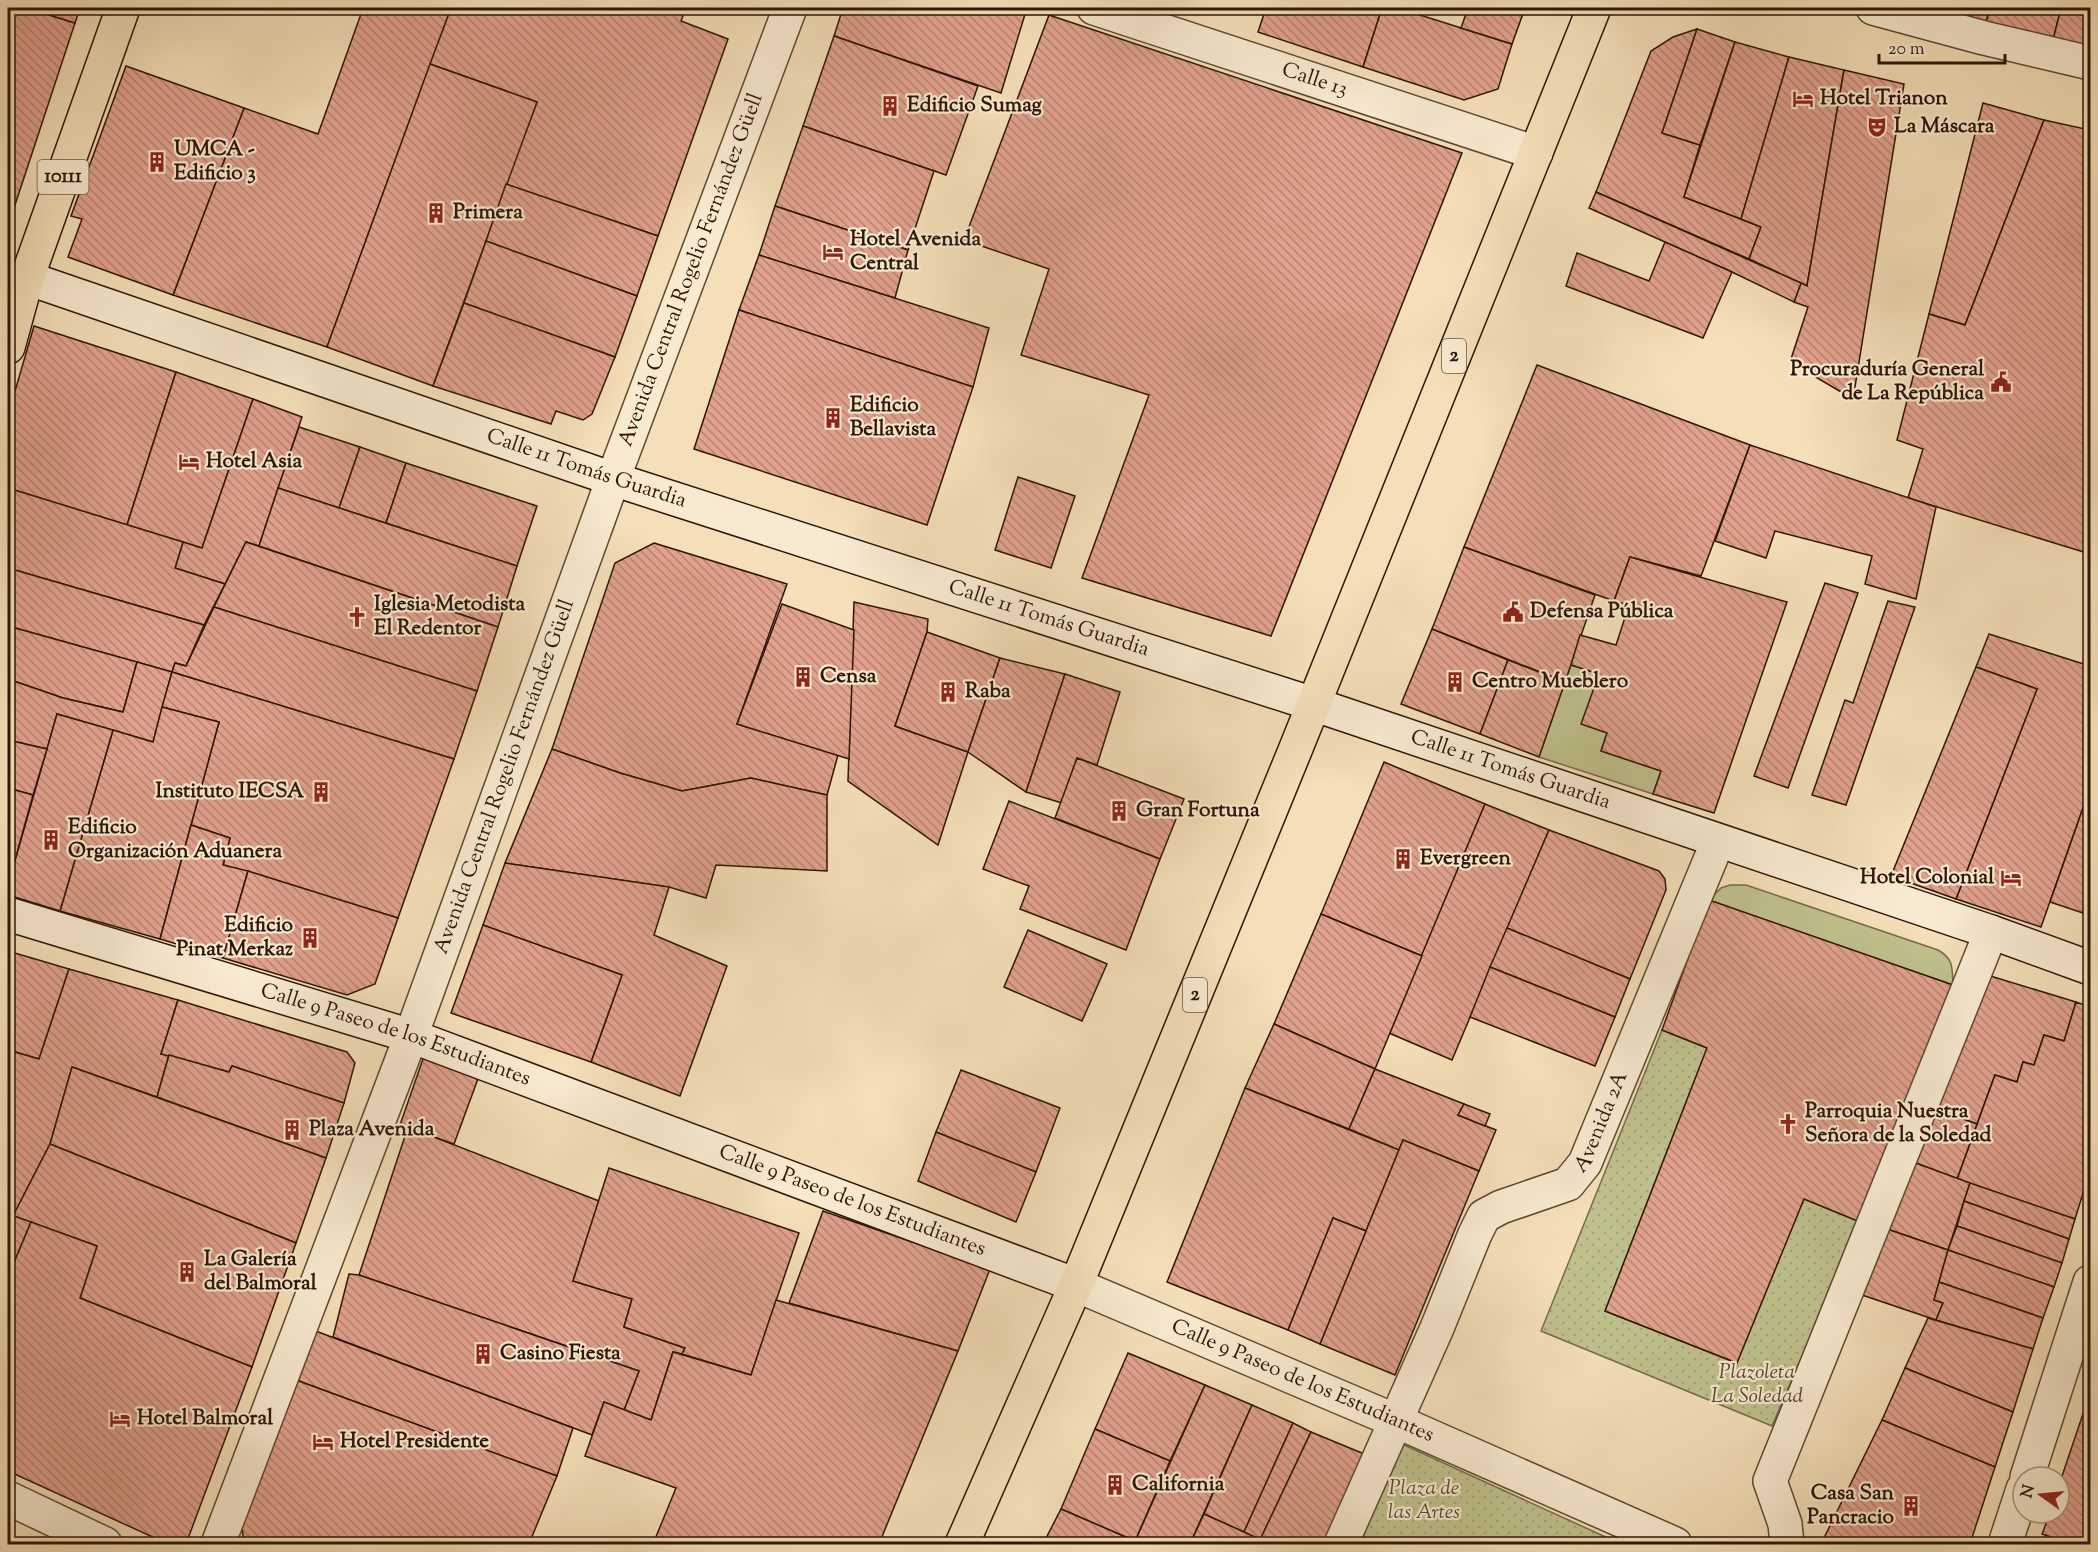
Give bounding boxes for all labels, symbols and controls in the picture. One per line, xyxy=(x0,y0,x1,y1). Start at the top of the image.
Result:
scale bar xyxy=(1879,27,2005,65)
text: 20 m xyxy=(1888,37,1925,63)
street label: Calle 13 xyxy=(1278,56,1351,105)
place label: Hotel Trianon xyxy=(1820,84,1948,114)
hotel icon: Hotel Trianon xyxy=(1791,87,1815,111)
street label: Avenida Central Rogelio Fernández Güell xyxy=(611,89,772,451)
place label: Edificio Sumag xyxy=(907,91,1043,121)
building icon: Edificio Sumag xyxy=(878,94,902,118)
place label: La Máscara xyxy=(1894,112,1995,142)
theatre icon: La Máscara xyxy=(1865,115,1889,139)
place label: UMCA - Edificio 3 xyxy=(174,135,256,189)
building icon: UMCA - Edificio 3 xyxy=(145,150,169,174)
road number: 10111 xyxy=(38,160,88,194)
place label: Primera xyxy=(453,198,523,228)
building icon: Primera xyxy=(424,201,448,225)
place label: Hotel Avenida Central xyxy=(850,225,981,279)
hotel icon: Hotel Avenida Central xyxy=(821,240,845,264)
road number: 2 xyxy=(1442,339,1466,373)
place label: Procuraduría General de La República xyxy=(1790,355,1984,409)
public building icon: Procuraduría General de La República xyxy=(1989,370,2013,394)
place label: Edificio Bellavista xyxy=(850,391,936,445)
building icon: Edificio Bellavista xyxy=(821,406,845,430)
street label: Calle 11 Tomás Guardia xyxy=(482,422,690,517)
place label: Hotel Asia xyxy=(206,447,302,477)
hotel icon: Hotel Asia xyxy=(177,450,201,474)
street label: Calle 11 Tomás Guardia xyxy=(944,573,1153,665)
place label: Iglesia Metodista El Redentor xyxy=(374,590,526,644)
street label: Avenida Central Rogelio Fernández Güell xyxy=(427,595,583,958)
place label: Defensa Pública xyxy=(1530,597,1674,627)
public building icon: Defensa Pública xyxy=(1501,600,1525,624)
church icon: Iglesia Metodista El Redentor xyxy=(345,605,369,629)
place label: Censa xyxy=(820,662,877,692)
building icon: Censa xyxy=(791,665,815,689)
place label: Centro Mueblero xyxy=(1472,667,1629,697)
building icon: Centro Mueblero xyxy=(1443,670,1467,694)
place label: Raba xyxy=(965,677,1011,707)
building icon: Raba xyxy=(936,680,960,704)
street label: Calle 11 Tomás Guardia xyxy=(1406,723,1615,818)
place label: Instituto IECSA xyxy=(156,777,305,807)
building icon: Instituto IECSA xyxy=(309,780,333,804)
place label: Gran Fortuna xyxy=(1136,796,1260,826)
building icon: Gran Fortuna xyxy=(1107,799,1131,823)
place label: Edificio Organización Aduanera xyxy=(68,813,282,867)
building icon: Edificio Organización Aduanera xyxy=(39,828,63,852)
place label: Evergreen xyxy=(1420,844,1511,874)
building icon: Evergreen xyxy=(1391,847,1415,871)
place label: Hotel Colonial xyxy=(1860,863,1994,893)
hotel icon: Hotel Colonial xyxy=(1999,866,2023,890)
place label: Edificio Pinat Merkaz xyxy=(176,911,294,965)
building icon: Edificio Pinat Merkaz xyxy=(298,926,322,950)
street label: Calle 9 Paseo de los Estudiantes xyxy=(257,976,535,1094)
road number: 2 xyxy=(1183,978,1207,1012)
street label: Avenida 2A xyxy=(1567,1067,1636,1180)
place label: Parroquia Nuestra Señora de la Soledad xyxy=(1805,1097,1992,1151)
church icon: Parroquia Nuestra Señora de la Soledad xyxy=(1776,1112,1800,1136)
place label: Plaza Avenida xyxy=(309,1115,435,1145)
building icon: Plaza Avenida xyxy=(280,1118,304,1142)
street label: Calle 9 Paseo de los Estudiantes xyxy=(714,1137,990,1265)
place label: La Galería del Balmoral xyxy=(204,1245,317,1299)
building icon: La Galería del Balmoral xyxy=(175,1260,199,1284)
street label: Calle 9 Paseo de los Estudiantes xyxy=(1166,1312,1439,1451)
place label: Casino Fiesta xyxy=(500,1339,621,1369)
building icon: Casino Fiesta xyxy=(471,1342,495,1366)
park label: Plazoleta La Soledad xyxy=(1711,1358,1804,1412)
place label: Hotel Balmoral xyxy=(137,1404,273,1434)
hotel icon: Hotel Balmoral xyxy=(108,1407,132,1431)
place label: Hotel Presidente xyxy=(340,1427,489,1457)
hotel icon: Hotel Presidente xyxy=(311,1430,335,1454)
north arrow xyxy=(2011,1465,2071,1525)
place label: California xyxy=(1132,1470,1225,1500)
building icon: California xyxy=(1103,1473,1127,1497)
park label: Plaza de las Artes xyxy=(1388,1474,1460,1528)
place label: Casa San Pancracio xyxy=(1807,1479,1895,1533)
text: N xyxy=(2016,1482,2042,1501)
building icon: Casa San Pancracio xyxy=(1899,1494,1923,1518)

